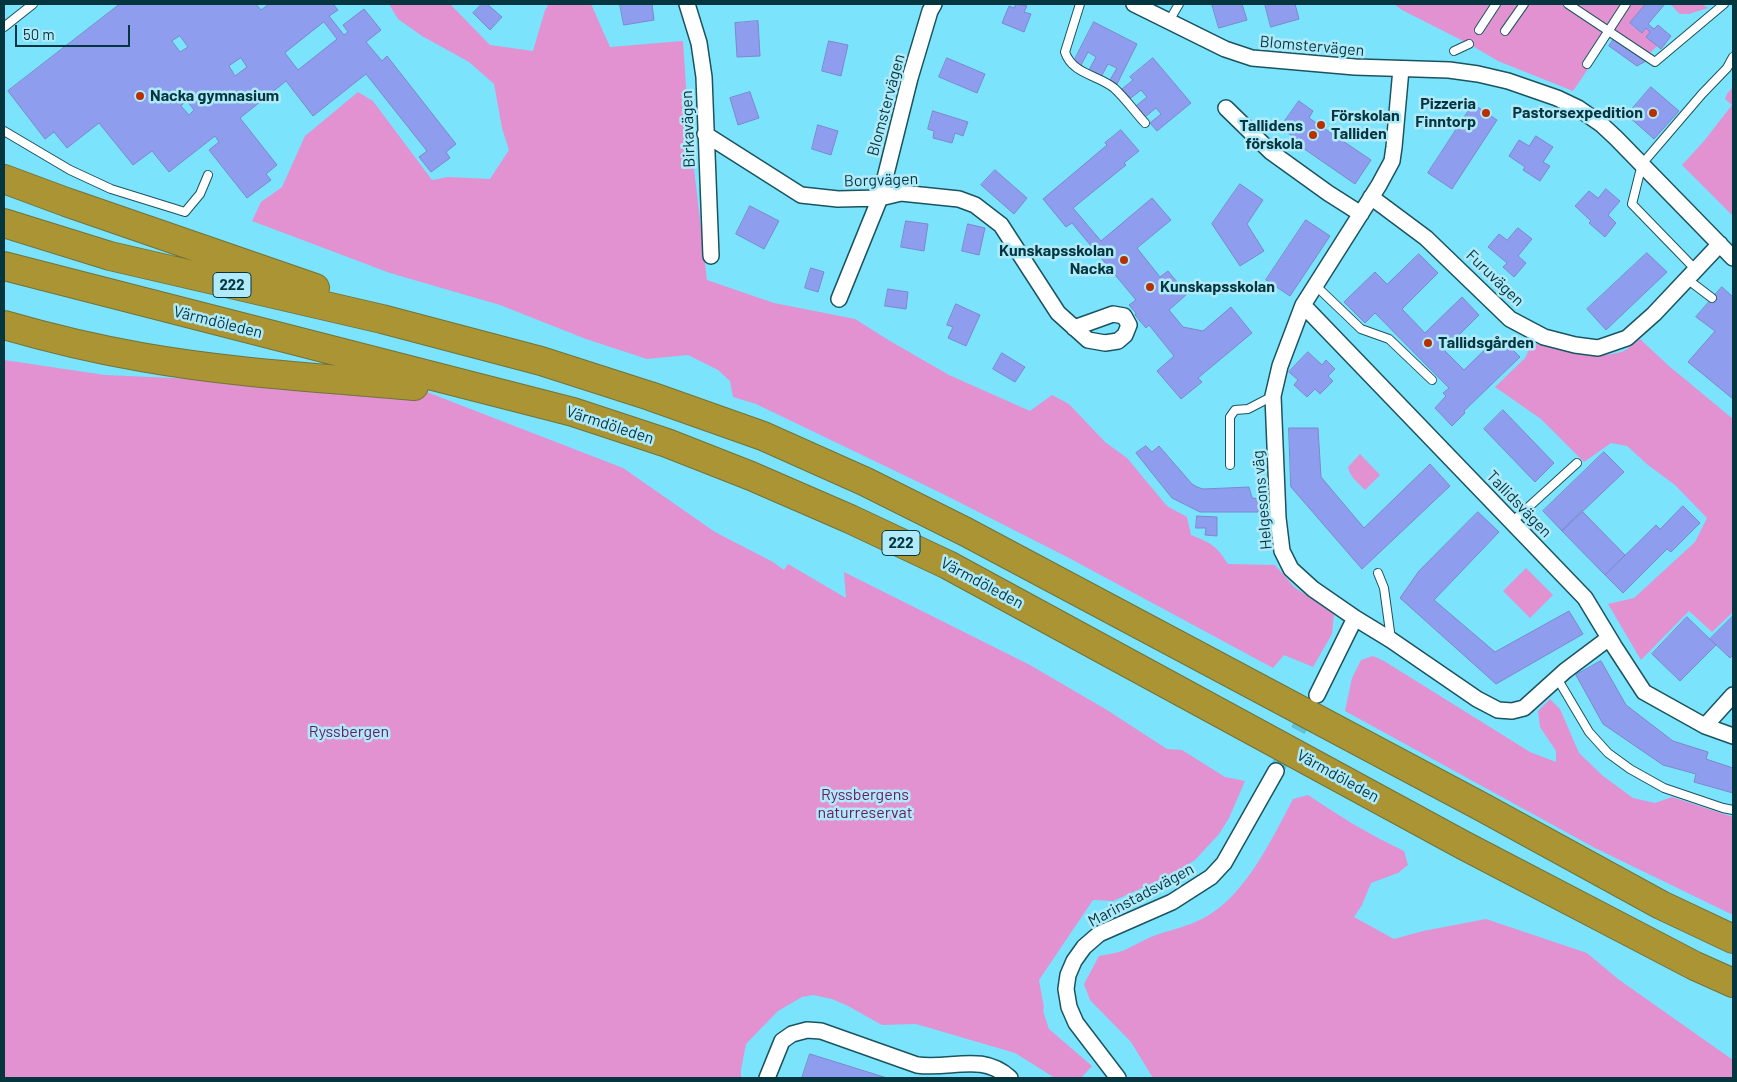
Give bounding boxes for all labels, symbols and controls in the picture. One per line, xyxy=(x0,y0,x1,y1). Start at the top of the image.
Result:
scale bar xyxy=(18,15,132,47)
text: 50 m xyxy=(23,25,55,43)
street label: Blomstervägen xyxy=(1259,32,1365,60)
street label: Blomstervägen xyxy=(863,52,909,158)
place label: Nacka gymnasium xyxy=(150,86,279,106)
marker: Nacka gymnasium xyxy=(134,90,146,102)
street label: Birkavägen xyxy=(677,90,699,168)
place label: Pizzeria Finntorp xyxy=(1415,94,1476,132)
place label: Pastorsexpedition xyxy=(1512,103,1643,123)
place label: Förskolan Talliden xyxy=(1331,106,1400,144)
marker: Pizzeria Finntorp xyxy=(1480,107,1492,119)
marker: Pastorsexpedition xyxy=(1647,107,1659,119)
place label: Tallidens förskola xyxy=(1239,116,1303,154)
marker: Förskolan Talliden xyxy=(1315,119,1327,131)
marker: Tallidens förskola xyxy=(1307,129,1319,141)
street label: Borgvägen xyxy=(844,169,918,191)
place label: Kunskapsskolan Nacka xyxy=(999,241,1114,279)
street label: Furuvägen xyxy=(1462,246,1528,310)
marker: Kunskapsskolan Nacka xyxy=(1118,254,1130,266)
road number: 222 xyxy=(213,272,251,298)
place label: Kunskapsskolan xyxy=(1160,277,1275,297)
marker: Kunskapsskolan xyxy=(1144,281,1156,293)
street label: Värmdöleden xyxy=(171,302,265,342)
place label: Tallidsgården xyxy=(1438,333,1534,353)
marker: Tallidsgården xyxy=(1422,337,1434,349)
street label: Värmdöleden xyxy=(564,402,656,448)
street label: Helgesons väg xyxy=(1248,450,1276,550)
street label: Tallidsvägen xyxy=(1482,467,1556,541)
road number: 222 xyxy=(882,530,920,556)
street label: Värmdöleden xyxy=(937,553,1027,613)
park label: Ryssbergen xyxy=(309,722,389,742)
street label: Värmdöleden xyxy=(1293,746,1383,806)
park label: Ryssbergens naturreservat xyxy=(818,785,912,823)
street label: Marinstadsvägen xyxy=(1085,859,1197,931)

